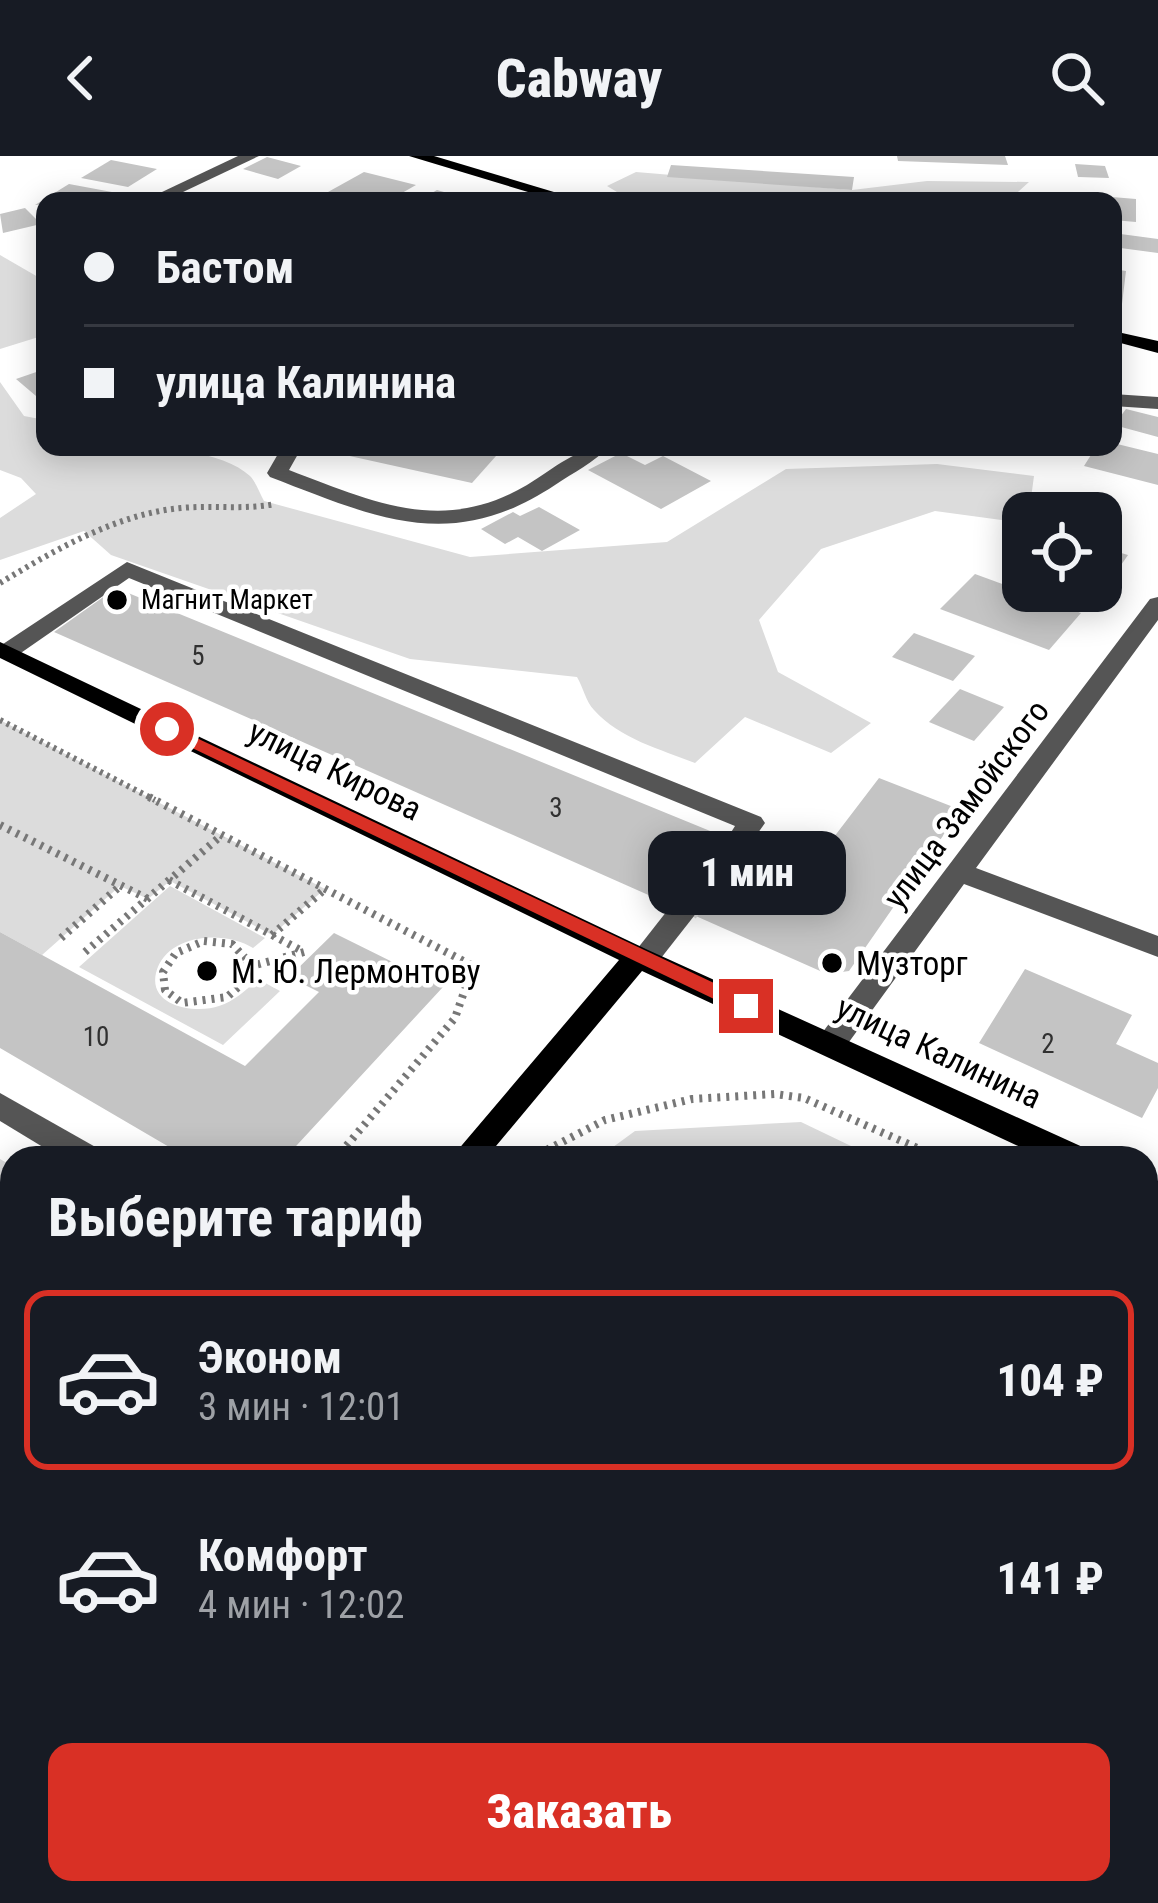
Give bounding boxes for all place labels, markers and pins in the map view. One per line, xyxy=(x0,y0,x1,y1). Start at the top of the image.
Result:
place label: Магнит Маркет xyxy=(141,584,313,616)
marker: Магнит Маркет xyxy=(104,587,130,613)
place label: Музторг xyxy=(856,944,968,983)
marker: Музторг xyxy=(819,950,845,976)
place label: М. Ю. Лермонтову xyxy=(231,952,481,991)
marker: М. Ю. Лермонтову xyxy=(194,958,220,984)

